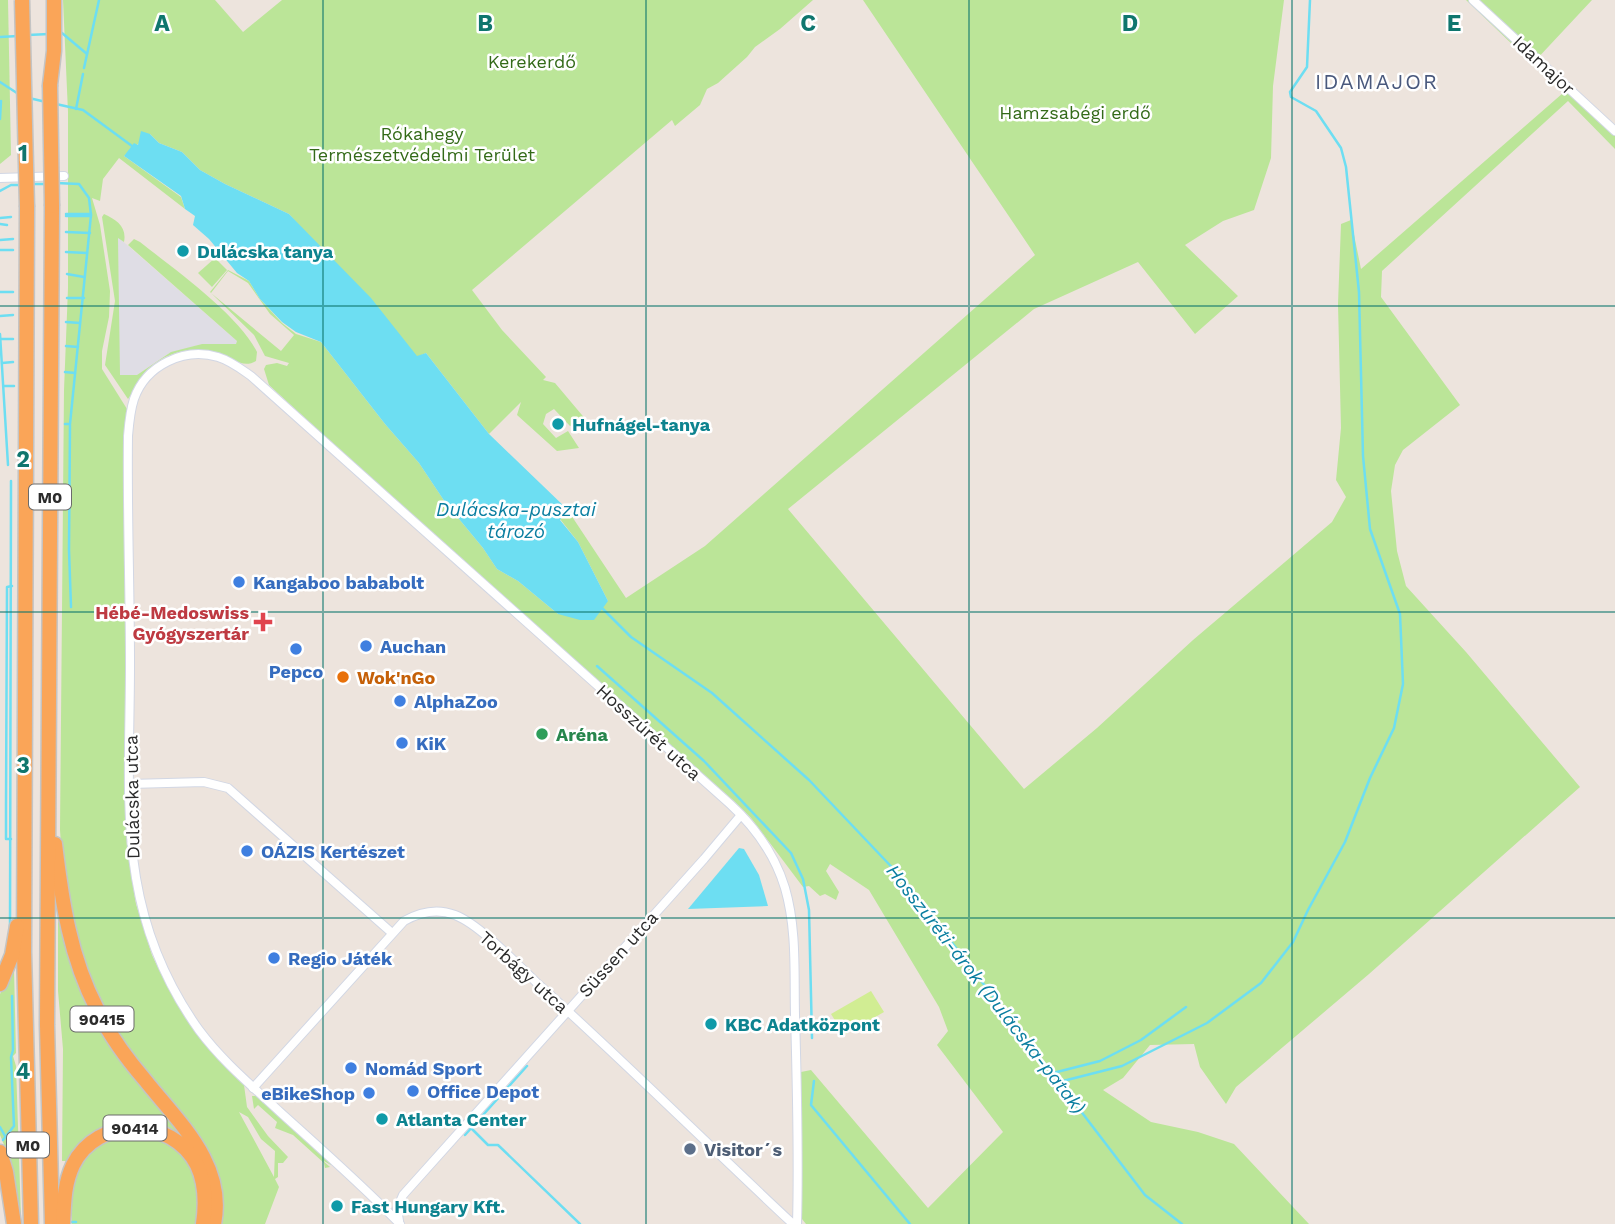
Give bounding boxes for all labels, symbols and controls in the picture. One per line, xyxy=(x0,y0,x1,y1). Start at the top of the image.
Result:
text: A xyxy=(154,10,170,37)
text: B xyxy=(477,10,493,37)
text: C xyxy=(800,10,816,37)
text: D xyxy=(1122,10,1138,37)
text: E xyxy=(1447,10,1461,37)
street label: Idamajor xyxy=(1509,31,1579,99)
park label: Kerekerdő xyxy=(488,51,576,72)
district label: IDAMAJOR xyxy=(1315,69,1439,94)
park label: Hamzsabégi erdő xyxy=(999,102,1151,123)
park label: Rókahegy Természetvédelmi Terület xyxy=(309,123,536,165)
text: 1 xyxy=(18,140,28,167)
place label: Dulácska tanya xyxy=(197,241,334,262)
marker: Dulácska tanya xyxy=(175,243,191,259)
place label: Hufnágel-tanya xyxy=(572,414,711,435)
marker: Hufnágel-tanya xyxy=(550,416,566,432)
text: 2 xyxy=(16,446,30,473)
road number: M0 xyxy=(29,484,71,510)
water label: Dulácska-pusztai tározó xyxy=(436,498,597,543)
place label: Kangaboo bababolt xyxy=(253,572,424,593)
marker: Kangaboo bababolt xyxy=(231,574,247,590)
place label: Hébé-Medoswiss Gyógyszertár xyxy=(95,602,249,644)
marker: Hébé-Medoswiss Gyógyszertár xyxy=(255,614,271,630)
place label: Auchan xyxy=(380,636,446,657)
marker: Auchan xyxy=(358,638,374,654)
marker: Pepco xyxy=(288,641,304,657)
place label: Pepco xyxy=(269,661,323,682)
place label: Wok'nGo xyxy=(357,667,436,688)
marker: Wok'nGo xyxy=(335,669,351,685)
street label: Hosszúrét utca xyxy=(592,680,706,784)
place label: AlphaZoo xyxy=(414,691,498,712)
marker: AlphaZoo xyxy=(392,693,408,709)
place label: Aréna xyxy=(556,724,608,745)
marker: Aréna xyxy=(534,726,550,742)
place label: KiK xyxy=(416,733,447,754)
street label: Dulácska utca xyxy=(120,735,144,859)
marker: KiK xyxy=(394,735,410,751)
text: 3 xyxy=(16,752,30,779)
place label: OÁZIS Kertészet xyxy=(261,841,405,862)
marker: OÁZIS Kertészet xyxy=(239,843,255,859)
water label: Hosszúréti-árok (Dulácska-patak) xyxy=(881,860,1091,1118)
street label: Süssen utca xyxy=(574,907,662,1001)
street label: Torbágy utca xyxy=(475,927,573,1017)
place label: Regio Játék xyxy=(288,948,393,969)
marker: Regio Játék xyxy=(266,950,282,966)
road number: 90415 xyxy=(70,1007,134,1032)
place label: KBC Adatközpont xyxy=(725,1014,880,1035)
marker: KBC Adatközpont xyxy=(703,1016,719,1032)
text: 4 xyxy=(16,1058,31,1085)
place label: Nomád Sport xyxy=(365,1058,482,1079)
marker: Nomád Sport xyxy=(343,1060,359,1076)
place label: Office Depot xyxy=(427,1081,539,1102)
place label: eBikeShop xyxy=(261,1083,355,1104)
marker: Office Depot xyxy=(405,1083,421,1099)
marker: eBikeShop xyxy=(361,1085,377,1101)
place label: Atlanta Center xyxy=(396,1109,527,1130)
marker: Atlanta Center xyxy=(374,1111,390,1127)
road number: 90414 xyxy=(104,1116,166,1140)
road number: M0 xyxy=(7,1133,49,1158)
place label: Visitor´s xyxy=(704,1139,782,1160)
marker: Visitor´s xyxy=(682,1141,698,1157)
place label: Fast Hungary Kft. xyxy=(351,1196,505,1217)
marker: Fast Hungary Kft. xyxy=(329,1198,345,1214)

